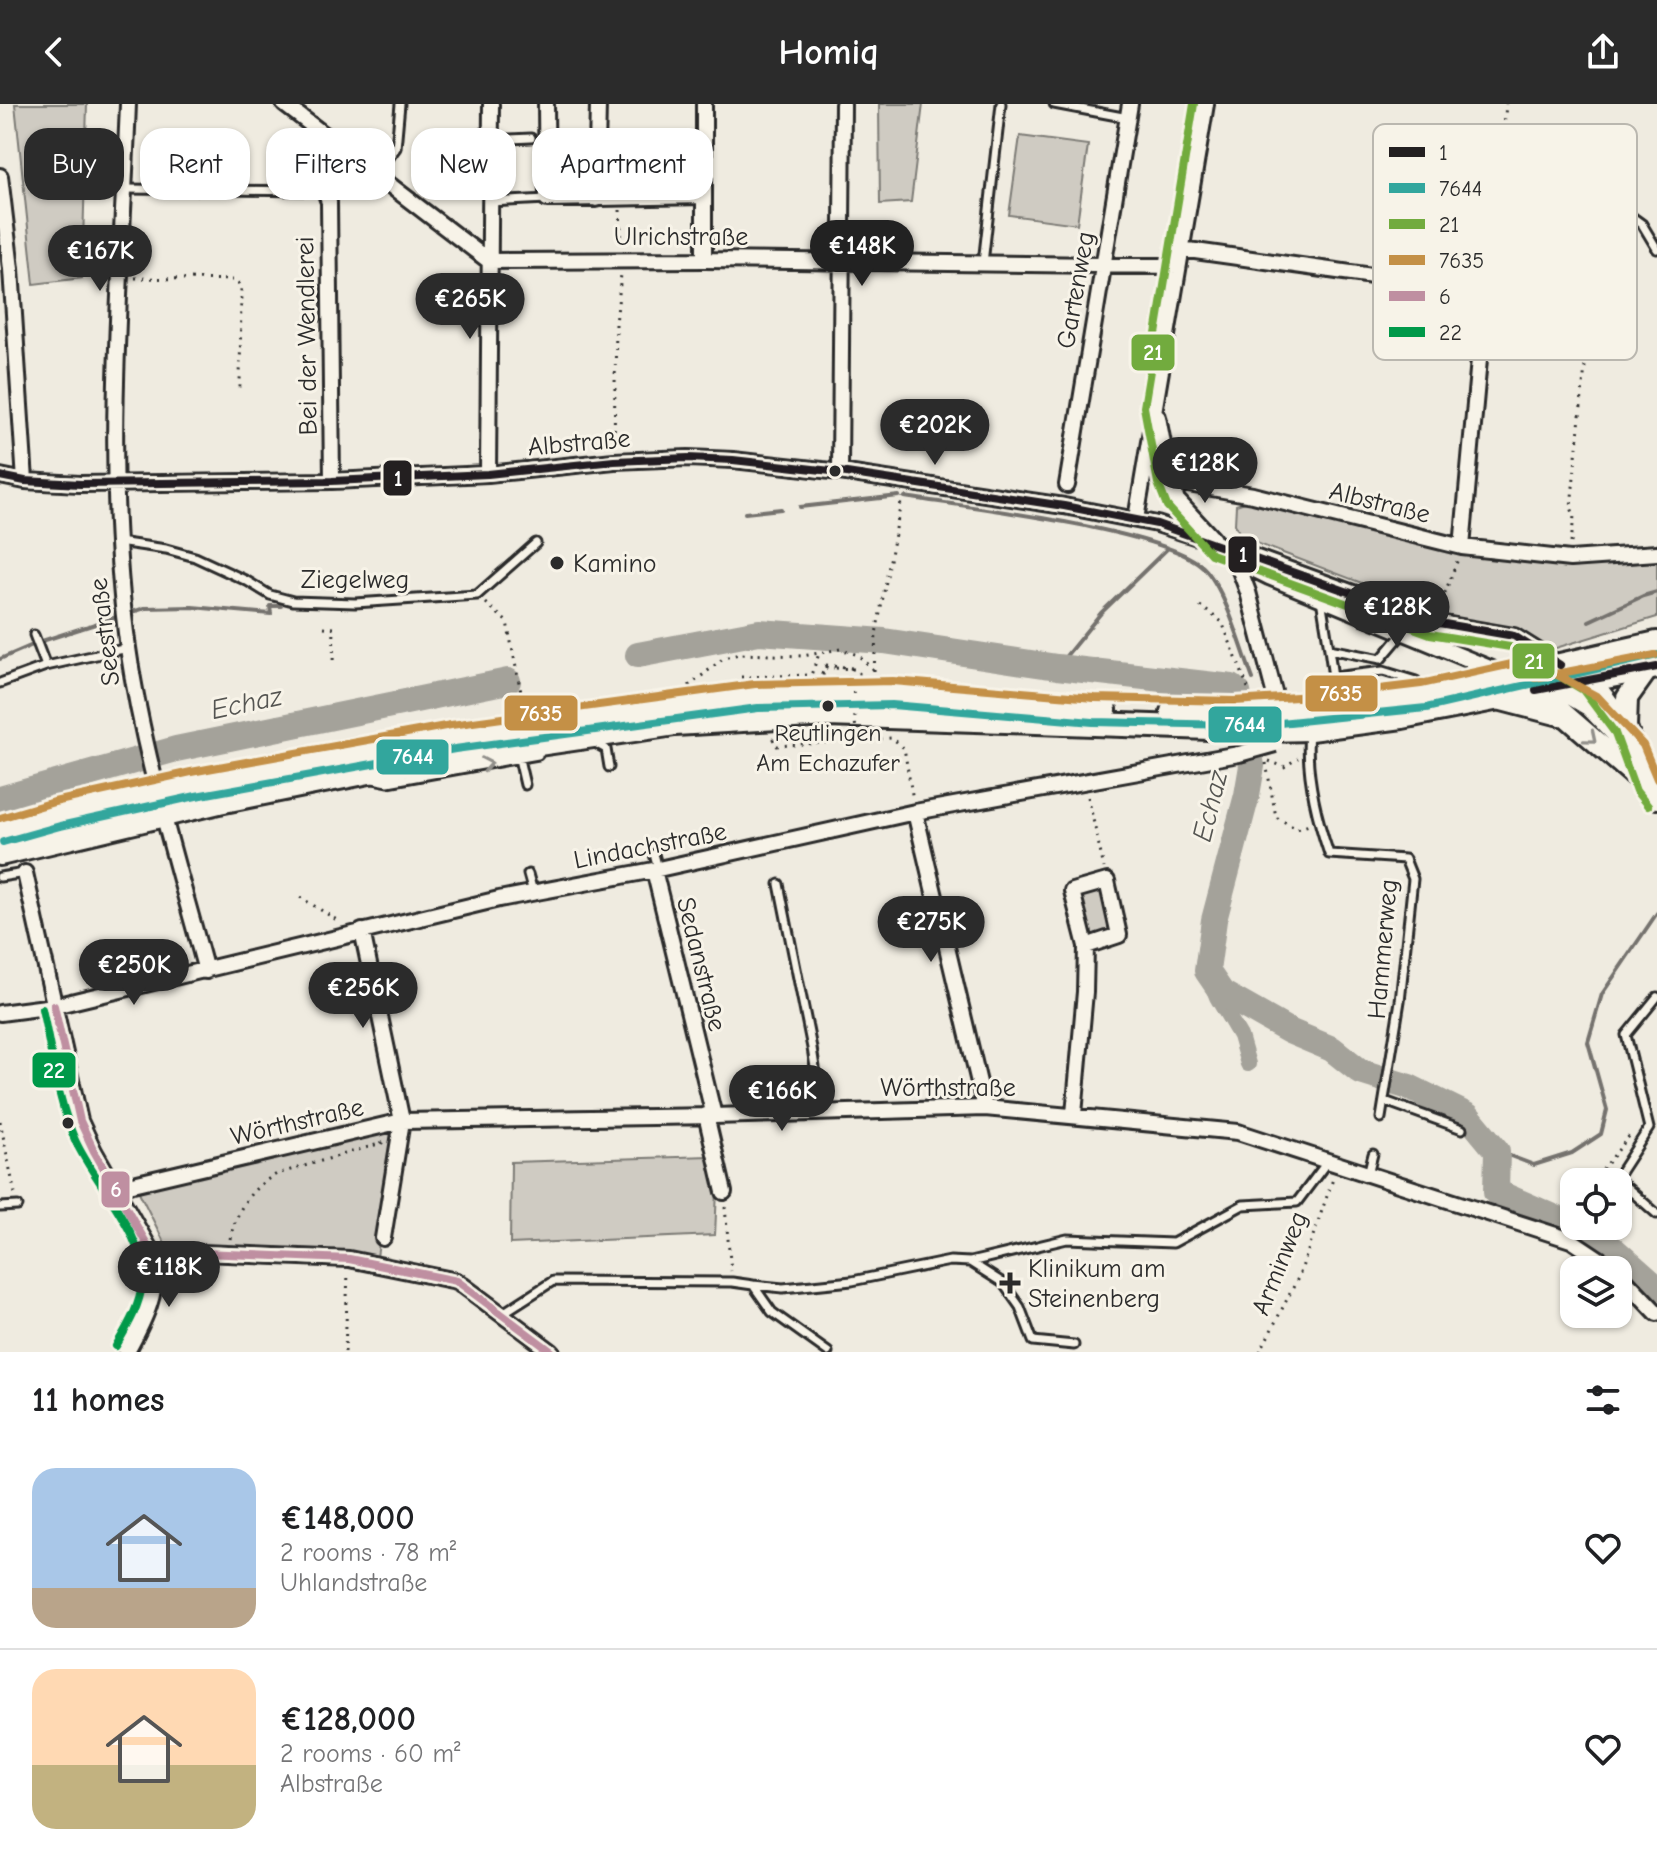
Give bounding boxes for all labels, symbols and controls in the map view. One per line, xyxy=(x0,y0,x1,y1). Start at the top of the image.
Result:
icon: back xyxy=(32,30,76,74)
icon: share xyxy=(1581,30,1625,74)
text: Homiq xyxy=(778,32,879,73)
legend xyxy=(1373,124,1637,360)
chip: Buy xyxy=(24,128,124,200)
chip: Rent xyxy=(140,128,250,200)
chip: Filters xyxy=(266,128,395,200)
chip: New xyxy=(411,128,516,200)
chip: Apartment xyxy=(532,128,713,200)
text: 1 xyxy=(1439,140,1448,166)
text: 7644 xyxy=(1439,176,1482,202)
text: 21 xyxy=(1439,212,1459,238)
pin: €148K xyxy=(806,220,918,288)
street label: Ulrichstraße xyxy=(614,222,748,252)
pin: €167K xyxy=(44,225,156,293)
street label: Gartenweg xyxy=(1051,229,1101,351)
text: €148K xyxy=(828,231,896,261)
text: €167K xyxy=(66,236,134,266)
street label: Bei der Wendlerei xyxy=(290,236,324,436)
text: 7635 xyxy=(1439,248,1484,274)
pin: €265K xyxy=(414,273,526,341)
text: €265K xyxy=(434,284,506,314)
text: 6 xyxy=(1439,284,1451,310)
text: 22 xyxy=(1439,320,1462,346)
line badge: 21 xyxy=(1130,333,1176,372)
text: 21 xyxy=(1143,340,1163,366)
pin: €202K xyxy=(879,399,991,467)
text: €202K xyxy=(898,410,972,440)
street label: Albstraße xyxy=(527,424,632,462)
pin: €128K xyxy=(1149,437,1261,505)
text: €128K xyxy=(1170,448,1240,478)
line badge: 1 xyxy=(382,459,413,497)
unlabelled marker xyxy=(827,463,843,479)
text: 1 xyxy=(394,466,402,492)
street label: Albstraße xyxy=(1326,476,1433,530)
line badge: 1 xyxy=(1227,535,1258,574)
text: 1 xyxy=(1239,542,1247,568)
place label: Kamino xyxy=(573,549,657,579)
marker: Kamino xyxy=(548,554,566,572)
street label: Ziegelweg xyxy=(301,565,409,595)
street label: Seestraße xyxy=(83,576,126,688)
pin: €128K xyxy=(1341,581,1453,649)
text: €128K xyxy=(1362,592,1432,622)
line badge: 21 xyxy=(1511,642,1556,680)
text: 21 xyxy=(1524,649,1544,675)
line badge: 7635 xyxy=(1304,674,1379,713)
water label: Echaz xyxy=(208,680,286,726)
text: 7635 xyxy=(1319,681,1363,707)
line badge: 7635 xyxy=(503,694,579,732)
marker: Reutlingen Am Echazufer xyxy=(820,698,836,714)
text: 7635 xyxy=(519,701,563,727)
line badge: 7644 xyxy=(1207,705,1283,744)
text: 7644 xyxy=(1224,712,1266,738)
place label: Reutlingen Am Echazufer xyxy=(756,719,900,777)
one-way arrow xyxy=(1582,728,1597,743)
line badge: 7644 xyxy=(375,738,450,776)
text: 7644 xyxy=(392,744,434,770)
one-way arrow xyxy=(480,757,494,774)
water label: Echaz xyxy=(1186,766,1234,845)
street label: Lindachstraße xyxy=(571,816,729,876)
street label: Hammerweg xyxy=(1362,878,1404,1020)
street label: Sedanstraße xyxy=(670,894,732,1034)
pin: €275K xyxy=(875,896,987,964)
text: €275K xyxy=(896,907,966,937)
pin: €250K xyxy=(78,939,190,1007)
text: €250K xyxy=(97,950,171,980)
pin: €256K xyxy=(307,962,419,1030)
text: €256K xyxy=(327,973,399,1003)
line badge: 22 xyxy=(31,1051,77,1089)
text: 22 xyxy=(43,1058,65,1084)
pin: €166K xyxy=(726,1065,838,1133)
street label: Wörthstraße xyxy=(880,1073,1016,1103)
text: €166K xyxy=(747,1076,817,1106)
street label: Wörthstraße xyxy=(228,1092,367,1152)
unlabelled marker xyxy=(60,1115,76,1131)
map controls xyxy=(1560,1168,1632,1328)
button: locate xyxy=(1560,1168,1632,1240)
line badge: 6 xyxy=(100,1170,131,1209)
text: 6 xyxy=(110,1177,122,1203)
street label: Arminweg xyxy=(1246,1207,1314,1320)
pin: €118K xyxy=(113,1241,225,1309)
text: €118K xyxy=(136,1252,202,1282)
place label: Klinikum am Steinenberg xyxy=(1028,1254,1165,1314)
button: layers xyxy=(1560,1256,1632,1328)
marker: Klinikum am Steinenberg xyxy=(999,1272,1021,1294)
icon: filters xyxy=(1581,1378,1625,1422)
text: 11 homes xyxy=(32,1380,165,1420)
text: €148,000 xyxy=(280,1498,415,1538)
icon: home xyxy=(96,1500,192,1596)
icon: heart xyxy=(1581,1526,1625,1570)
text: 2 rooms · 78 m² xyxy=(280,1538,456,1568)
text: Uhlandstraße xyxy=(280,1568,427,1598)
text: €128,000 xyxy=(280,1699,416,1739)
icon: home xyxy=(96,1701,192,1797)
icon: heart xyxy=(1581,1727,1625,1771)
text: 2 rooms · 60 m² xyxy=(280,1739,461,1769)
text: Albstraße xyxy=(280,1769,383,1799)

